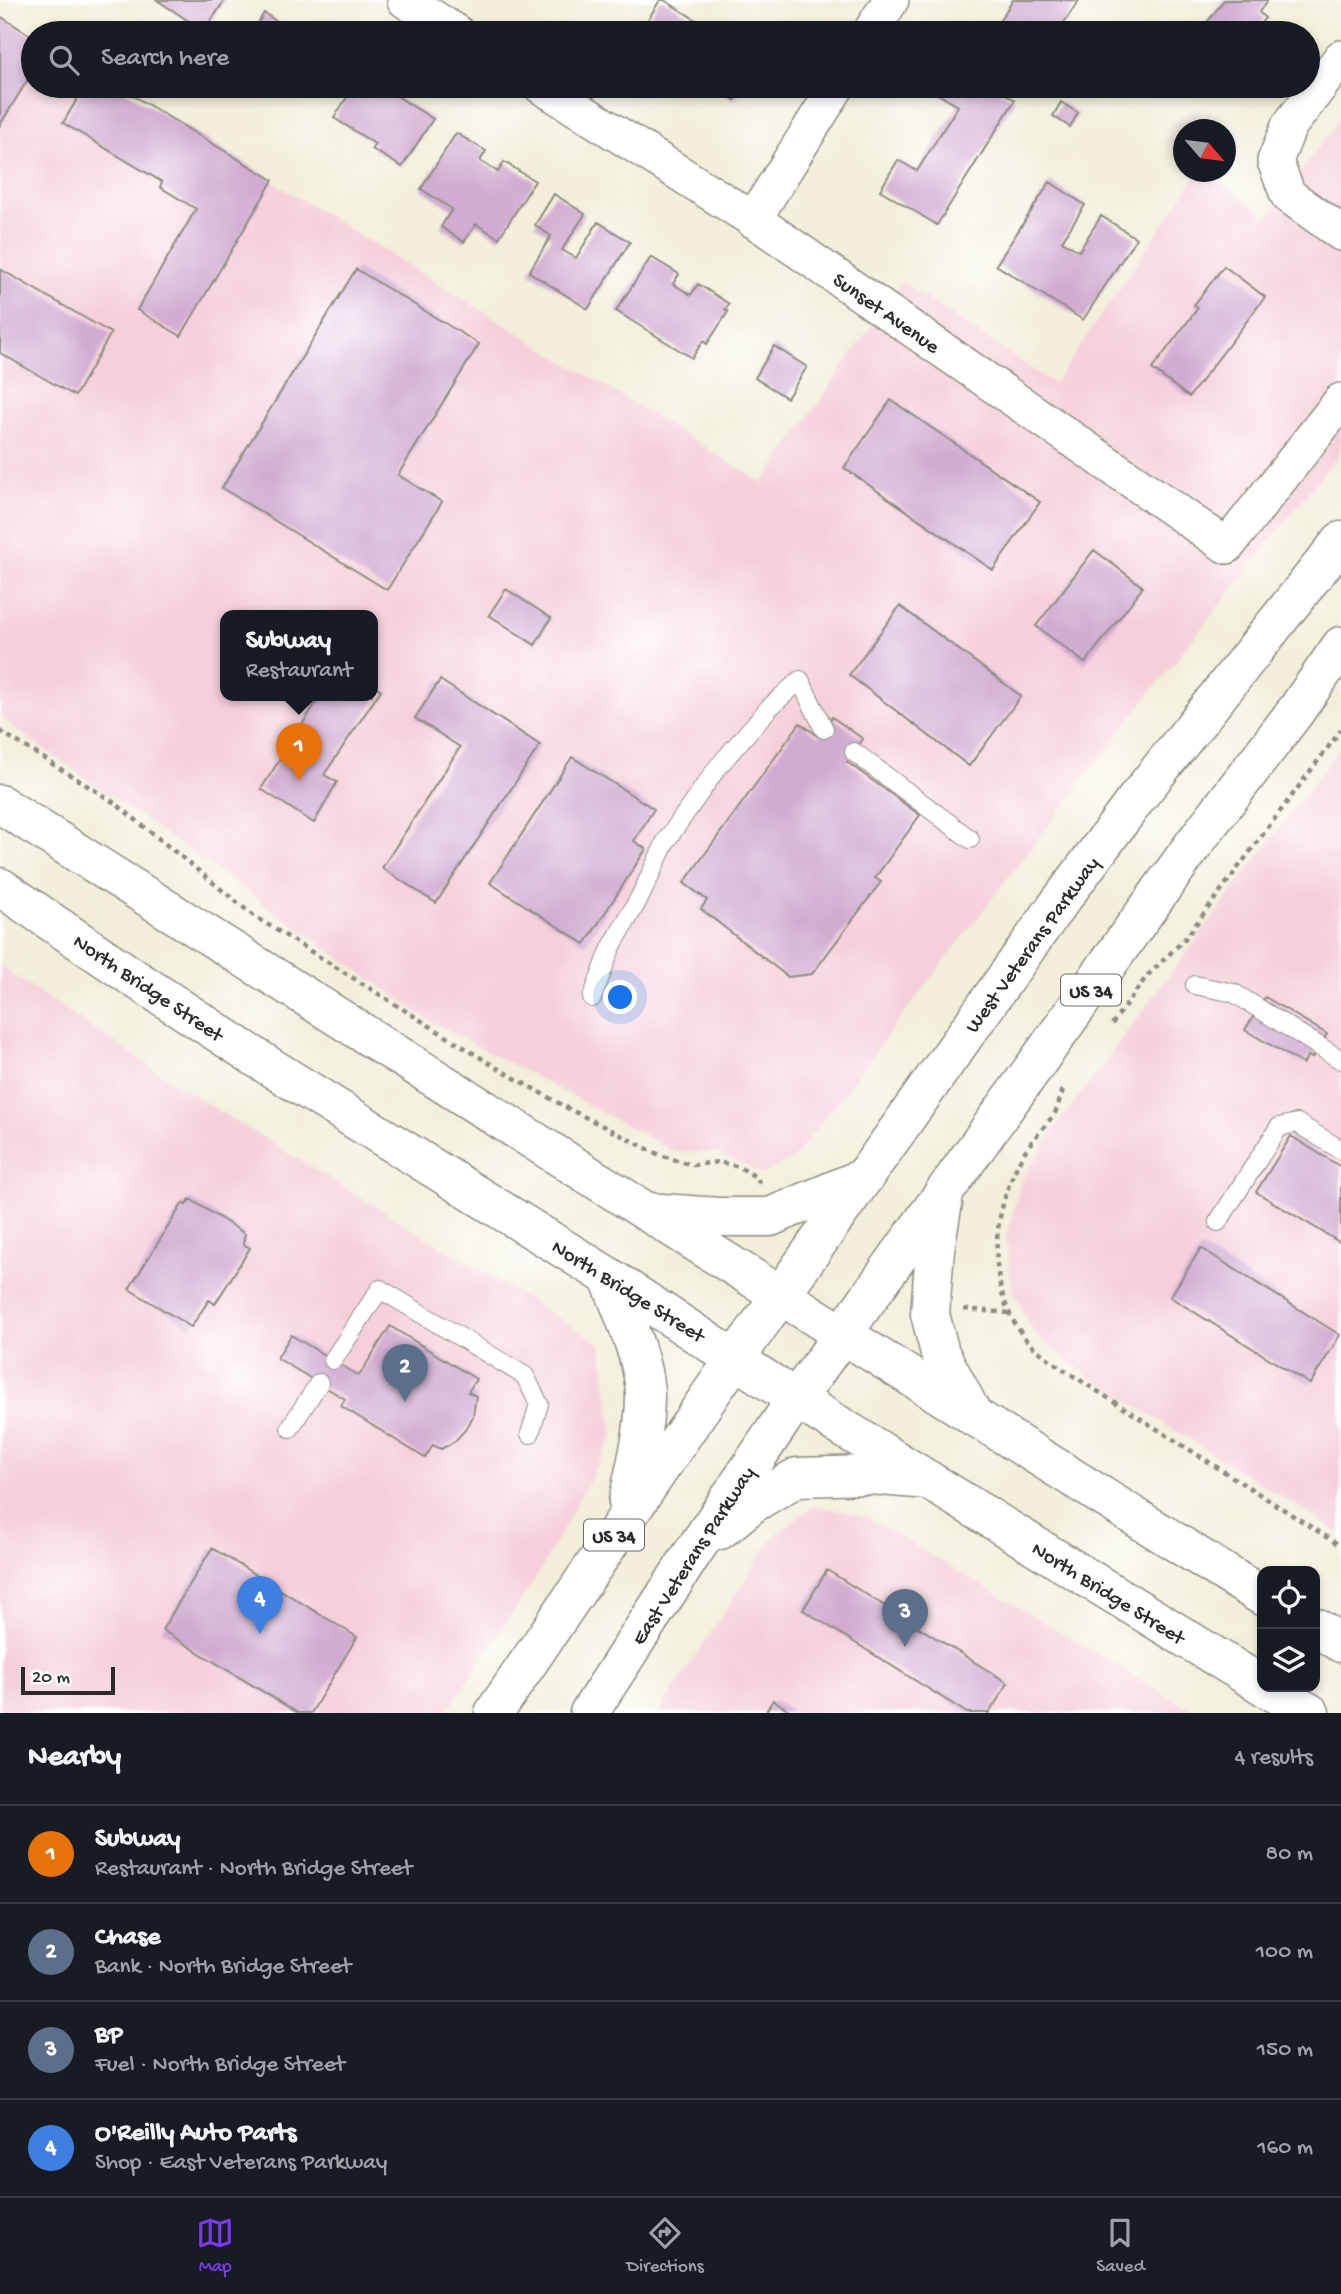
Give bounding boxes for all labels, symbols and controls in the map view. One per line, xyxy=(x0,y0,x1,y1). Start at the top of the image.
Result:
search box xyxy=(21,21,1320,98)
icon: search xyxy=(45,41,83,79)
text: Search here xyxy=(101,44,229,75)
north arrow xyxy=(1173,119,1236,182)
street label: Sunset Avenue xyxy=(827,269,944,362)
popup xyxy=(220,610,378,701)
text: Subway xyxy=(246,627,331,658)
text: Restaurant xyxy=(246,658,352,685)
pin: 1 xyxy=(276,723,322,781)
street label: West Veterans Parkway xyxy=(961,853,1106,1039)
street label: North Bridge Street xyxy=(67,930,229,1051)
road number: US 34 xyxy=(1061,974,1121,1006)
your location xyxy=(603,980,637,1014)
street label: North Bridge Street xyxy=(546,1236,710,1351)
pin: 2 xyxy=(382,1344,428,1402)
street label: East Veterans Parkway xyxy=(628,1463,762,1651)
road number: US 34 xyxy=(584,1520,644,1550)
street label: North Bridge Street xyxy=(1026,1538,1190,1653)
map controls xyxy=(1257,1566,1320,1692)
button: locate xyxy=(1257,1566,1320,1629)
pin: 4 xyxy=(237,1576,283,1634)
pin: 3 xyxy=(882,1589,928,1647)
button: layers xyxy=(1257,1629,1320,1692)
scale bar xyxy=(21,1664,116,1696)
text: 20 m xyxy=(32,1667,70,1690)
text: Nearby xyxy=(28,1741,121,1776)
text: 4 results xyxy=(1234,1745,1313,1772)
text: Subway xyxy=(95,1825,180,1856)
text: 1 xyxy=(46,1841,56,1868)
text: 80 m xyxy=(1266,1841,1313,1868)
text: Restaurant · North Bridge Street xyxy=(95,1856,412,1883)
text: Chase xyxy=(95,1923,160,1954)
text: 2 xyxy=(45,1939,57,1966)
text: 100 m xyxy=(1256,1939,1313,1966)
text: Bank · North Bridge Street xyxy=(95,1954,351,1981)
text: BP xyxy=(95,2021,123,2052)
text: 3 xyxy=(45,2037,57,2064)
text: 150 m xyxy=(1257,2037,1313,2064)
text: Fuel · North Bridge Street xyxy=(95,2052,345,2079)
text: O'Reilly Auto Parts xyxy=(95,2119,296,2150)
text: 4 xyxy=(46,2135,56,2162)
text: 160 m xyxy=(1257,2135,1313,2162)
text: Shop · East Veterans Parkway xyxy=(95,2150,387,2177)
tab: Map xyxy=(196,2214,234,2279)
tab: Directions xyxy=(627,2214,704,2279)
tab: Saved xyxy=(1096,2214,1145,2279)

